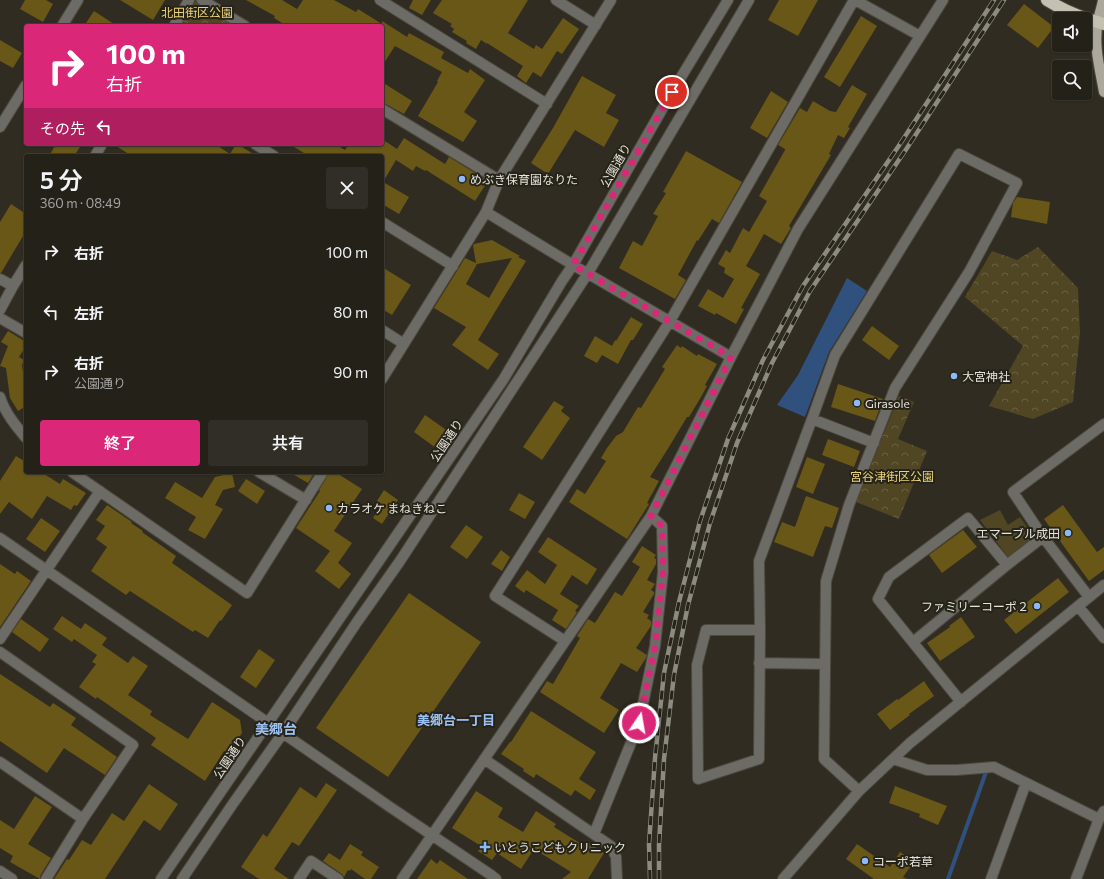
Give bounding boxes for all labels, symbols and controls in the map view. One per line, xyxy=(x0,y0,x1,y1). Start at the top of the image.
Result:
park label: 北田街区公園 xyxy=(161,5,233,19)
map controls xyxy=(1052,12,1092,100)
button: sound xyxy=(1052,12,1092,52)
text: 100 m xyxy=(106,36,186,70)
icon: right xyxy=(40,40,92,92)
button: search xyxy=(1052,60,1092,100)
text: 右折 xyxy=(106,73,142,95)
pin xyxy=(655,75,689,109)
icon: arrive xyxy=(661,81,683,103)
icon: left xyxy=(93,116,115,138)
text: その先 xyxy=(40,119,85,137)
street label: 公園通り xyxy=(597,141,633,189)
text: 5 分 xyxy=(40,165,83,194)
button: close xyxy=(326,167,368,209)
place label: めぶき保育園なりた xyxy=(470,172,578,186)
marker: めぶき保育園なりた xyxy=(457,174,467,184)
text: 360 m · 08:49 xyxy=(40,195,121,211)
icon: right xyxy=(40,241,62,263)
text: 100 m xyxy=(326,243,368,261)
text: 右折 xyxy=(74,244,104,262)
icon: left xyxy=(40,301,62,323)
text: 80 m xyxy=(333,303,368,321)
text: 左折 xyxy=(74,304,104,322)
text: 右折 xyxy=(74,354,104,372)
icon: right xyxy=(40,361,62,383)
text: 90 m xyxy=(333,363,368,381)
place label: 大宮神社 xyxy=(962,369,1010,383)
marker: 大宮神社 xyxy=(949,371,959,381)
text: 公園通り xyxy=(74,375,126,391)
place label: Girasole xyxy=(865,396,910,410)
marker: Girasole xyxy=(852,398,862,408)
street label: 公園通り xyxy=(427,416,465,464)
button: 終了 xyxy=(40,420,200,466)
button: 共有 xyxy=(208,420,368,466)
park label: 宮谷津街区公園 xyxy=(850,469,934,483)
place label: カラオケ まねきねこ xyxy=(337,501,447,515)
marker: カラオケ まねきねこ xyxy=(324,503,334,513)
place label: エマーブル成田 xyxy=(977,526,1060,540)
marker: エマーブル成田 xyxy=(1063,528,1073,538)
place label: ファミリーコーポ２ xyxy=(921,599,1029,613)
marker: ファミリーコーポ２ xyxy=(1032,601,1042,611)
position arrow xyxy=(618,702,660,744)
district label: 美郷台一丁目 xyxy=(417,712,495,728)
district label: 美郷台 xyxy=(255,720,297,737)
street label: 公園通り xyxy=(210,733,248,781)
place label: いとうこどもクリニック xyxy=(494,840,626,854)
marker: いとうこどもクリニック xyxy=(479,841,491,853)
place label: コーポ若草 xyxy=(873,854,933,868)
marker: コーポ若草 xyxy=(860,856,870,866)

